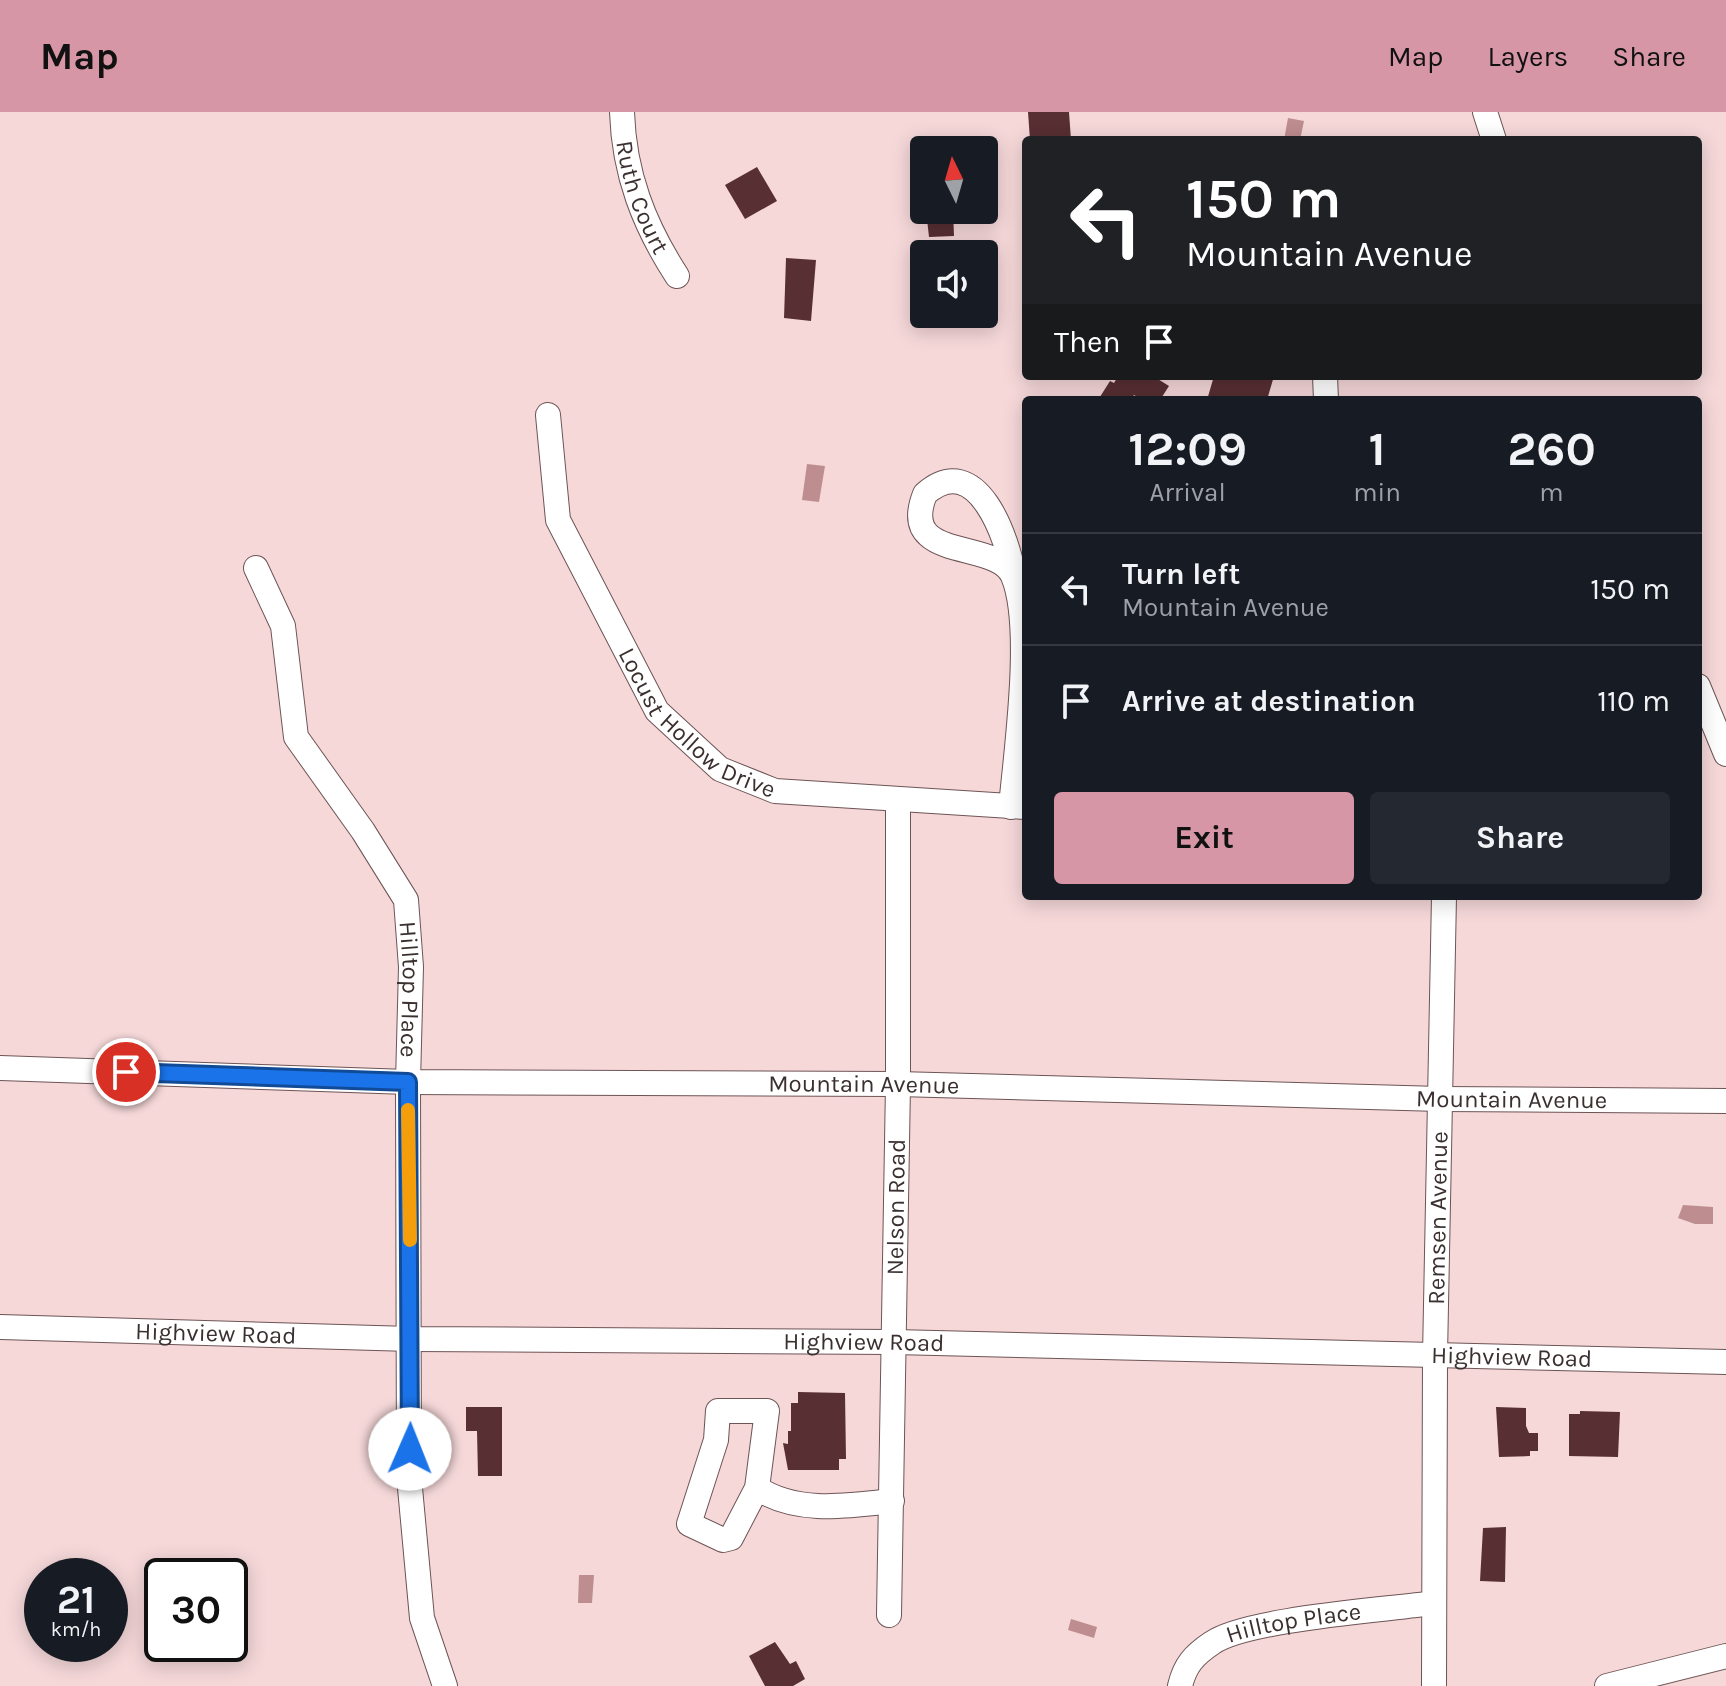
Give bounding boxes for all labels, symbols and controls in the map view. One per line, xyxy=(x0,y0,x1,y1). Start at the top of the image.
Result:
text: Map xyxy=(40,34,119,79)
text: Map xyxy=(1388,40,1443,73)
text: Layers xyxy=(1487,40,1568,73)
text: Share xyxy=(1612,40,1686,73)
north arrow xyxy=(910,136,998,224)
map controls xyxy=(910,136,998,328)
street label: Ruth Court xyxy=(610,139,675,259)
text: 150 m xyxy=(1186,166,1341,231)
icon: left xyxy=(1054,168,1158,272)
text: Mountain Avenue xyxy=(1186,233,1473,275)
button: sound xyxy=(910,240,998,328)
icon: arrive xyxy=(1137,320,1181,364)
text: Then xyxy=(1054,324,1121,360)
text: 12:09 xyxy=(1128,421,1247,477)
text: 1 xyxy=(1369,421,1386,477)
text: 260 xyxy=(1507,421,1596,477)
text: Arrival xyxy=(1150,477,1226,508)
text: min xyxy=(1353,477,1401,508)
text: m xyxy=(1539,477,1564,508)
text: Turn left xyxy=(1122,556,1240,592)
icon: left xyxy=(1054,567,1098,611)
text: 150 m xyxy=(1590,571,1670,607)
text: Mountain Avenue xyxy=(1122,592,1329,623)
street label: Locust Hollow Drive xyxy=(613,643,780,804)
icon: arrive xyxy=(1054,679,1098,723)
text: Arrive at destination xyxy=(1122,683,1416,719)
text: 110 m xyxy=(1597,683,1670,719)
button: Exit xyxy=(1054,792,1354,884)
button: Share xyxy=(1370,792,1670,884)
street label: Hilltop Place xyxy=(394,920,425,1058)
pin xyxy=(92,1038,160,1106)
icon: arrive xyxy=(104,1050,148,1094)
street label: Mountain Avenue xyxy=(768,1069,960,1100)
street label: Mountain Avenue xyxy=(1416,1084,1607,1114)
street label: Remsen Avenue xyxy=(1422,1131,1453,1305)
street label: Nelson Road xyxy=(881,1138,911,1276)
street label: Highview Road xyxy=(135,1317,297,1350)
street label: Highview Road xyxy=(783,1327,945,1357)
street label: Highview Road xyxy=(1431,1341,1593,1373)
position arrow xyxy=(368,1407,452,1491)
speed limit sign: 30 xyxy=(144,1558,248,1662)
text: 21 xyxy=(57,1576,95,1623)
street label: Hilltop Place xyxy=(1222,1597,1363,1649)
text: km/h xyxy=(51,1618,101,1641)

